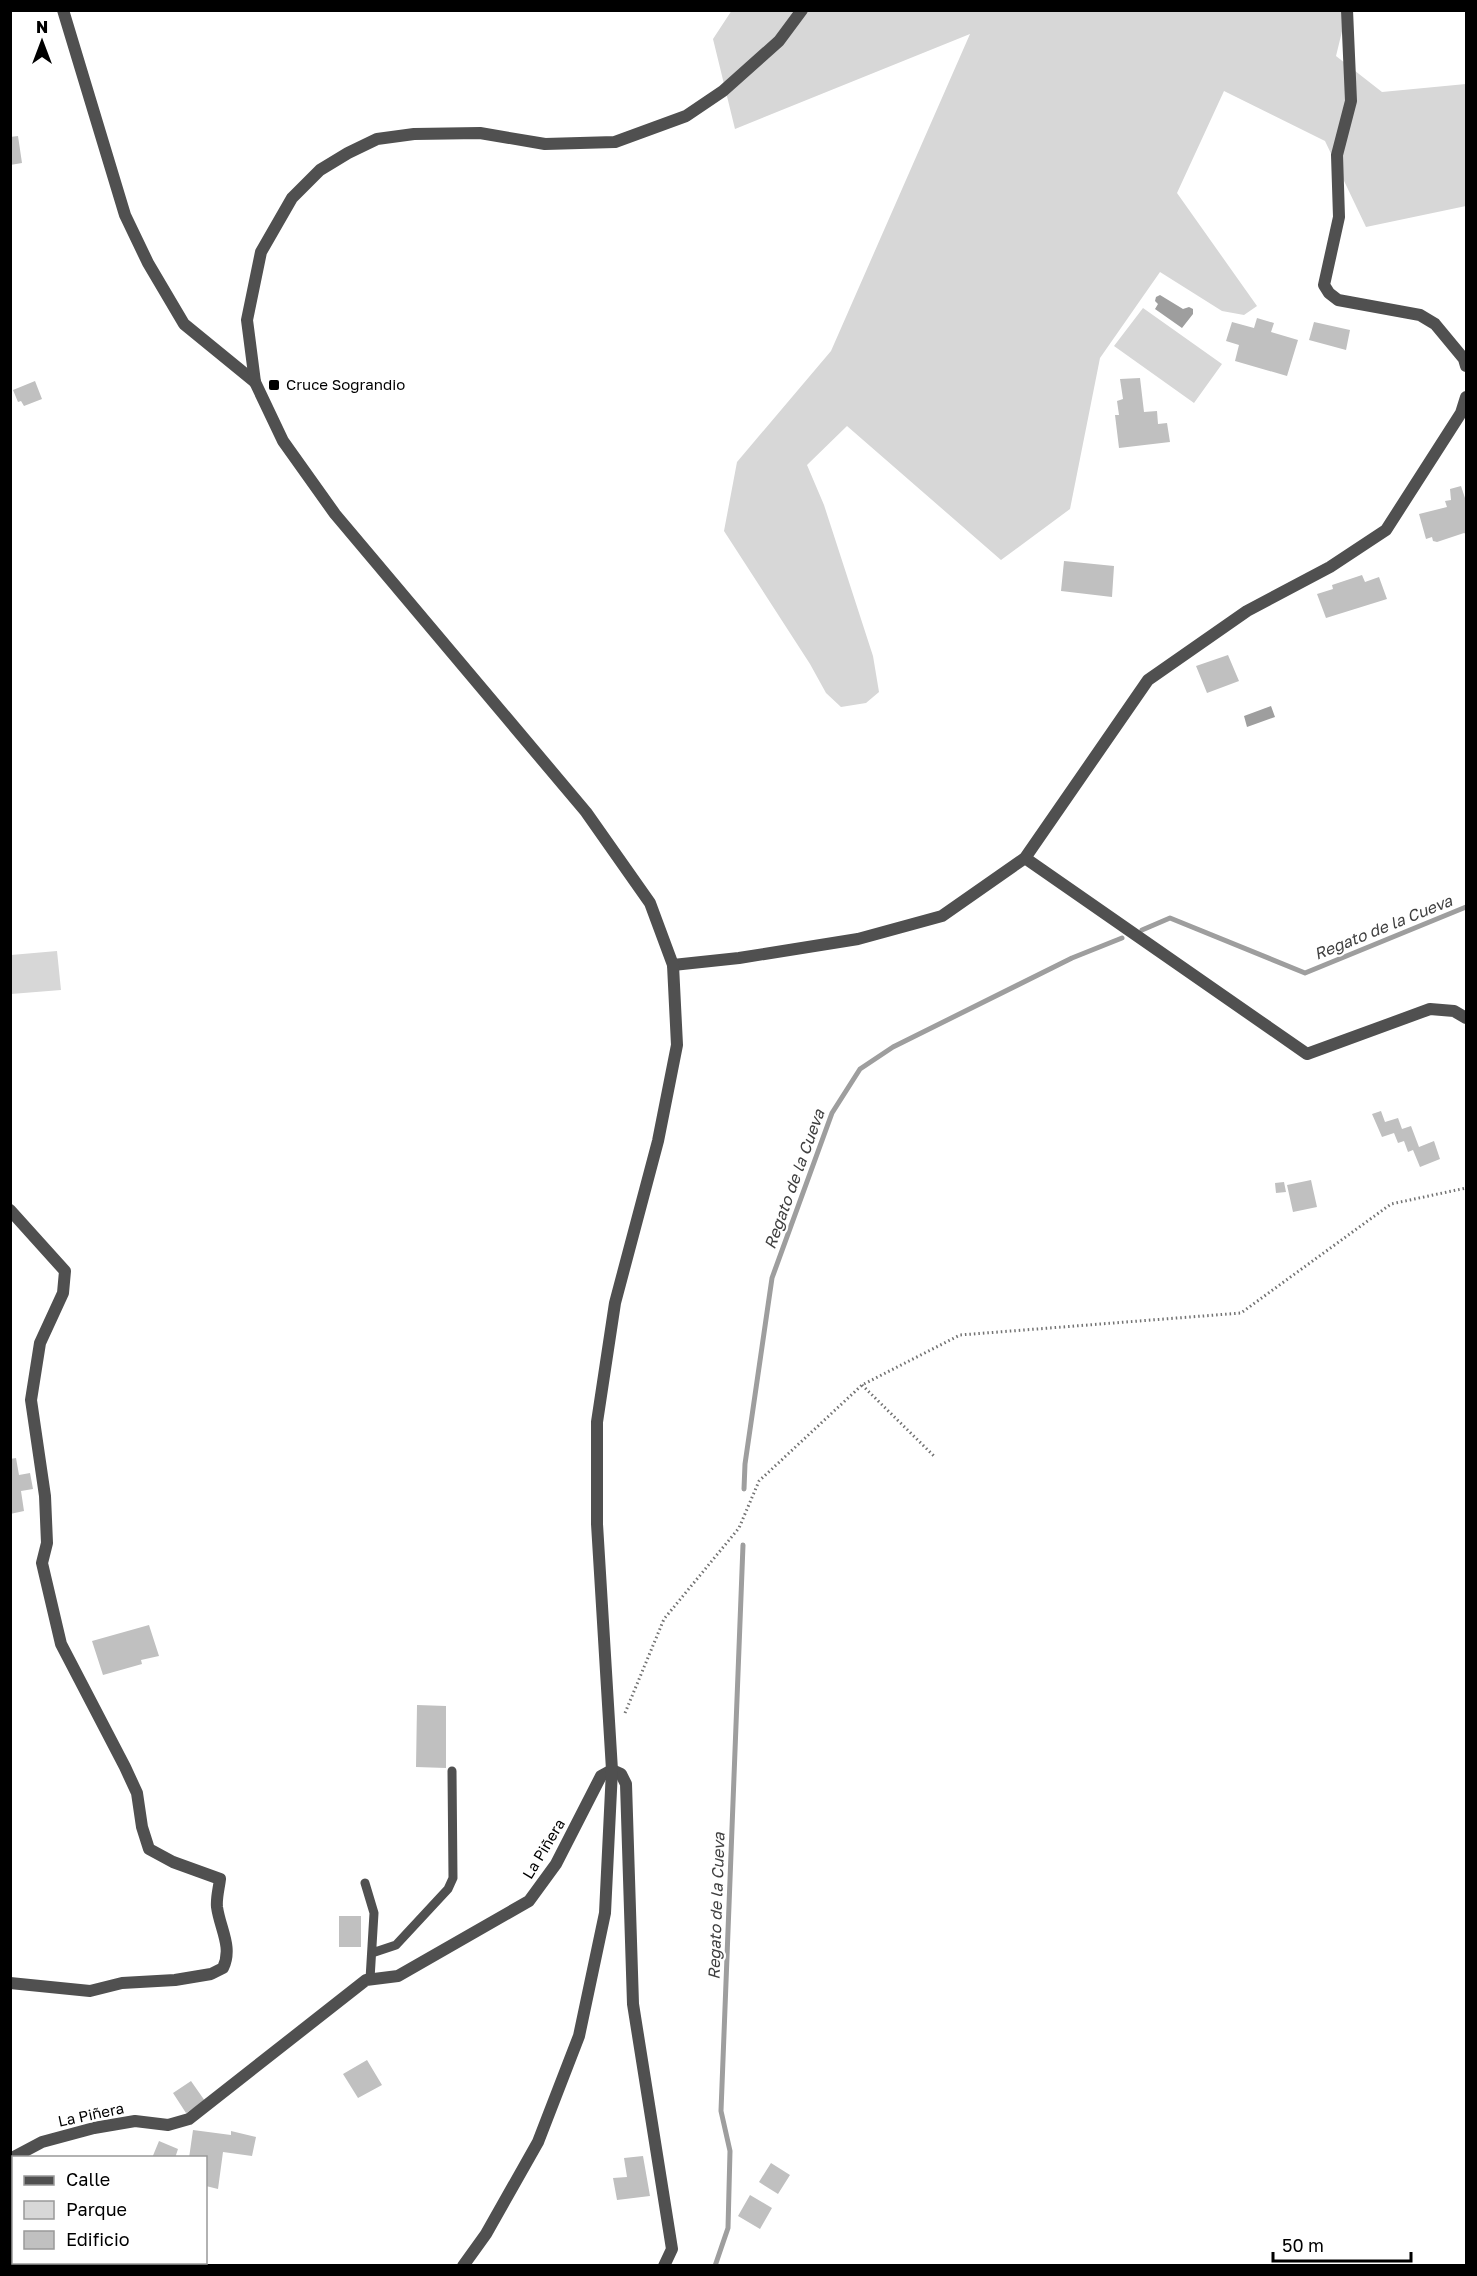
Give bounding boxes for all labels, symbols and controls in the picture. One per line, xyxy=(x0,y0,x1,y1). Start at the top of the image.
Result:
north arrow xyxy=(12,12,72,72)
text: N xyxy=(36,17,48,37)
place label: Cruce Sograndio xyxy=(286,375,405,393)
marker: Cruce Sograndio xyxy=(267,378,281,392)
water label: Regato de la Cueva xyxy=(1311,890,1456,964)
water label: Regato de la Cueva xyxy=(759,1106,829,1252)
street label: La Piñera xyxy=(518,1815,568,1882)
water label: Regato de la Cueva xyxy=(703,1831,729,1980)
street label: La Piñera xyxy=(56,2098,125,2130)
legend xyxy=(12,2156,207,2264)
text: Calle xyxy=(66,2168,110,2190)
text: Parque xyxy=(66,2198,127,2220)
scale bar xyxy=(1273,2225,1411,2263)
text: Edificio xyxy=(66,2228,130,2250)
text: 50 m xyxy=(1282,2234,1324,2256)

